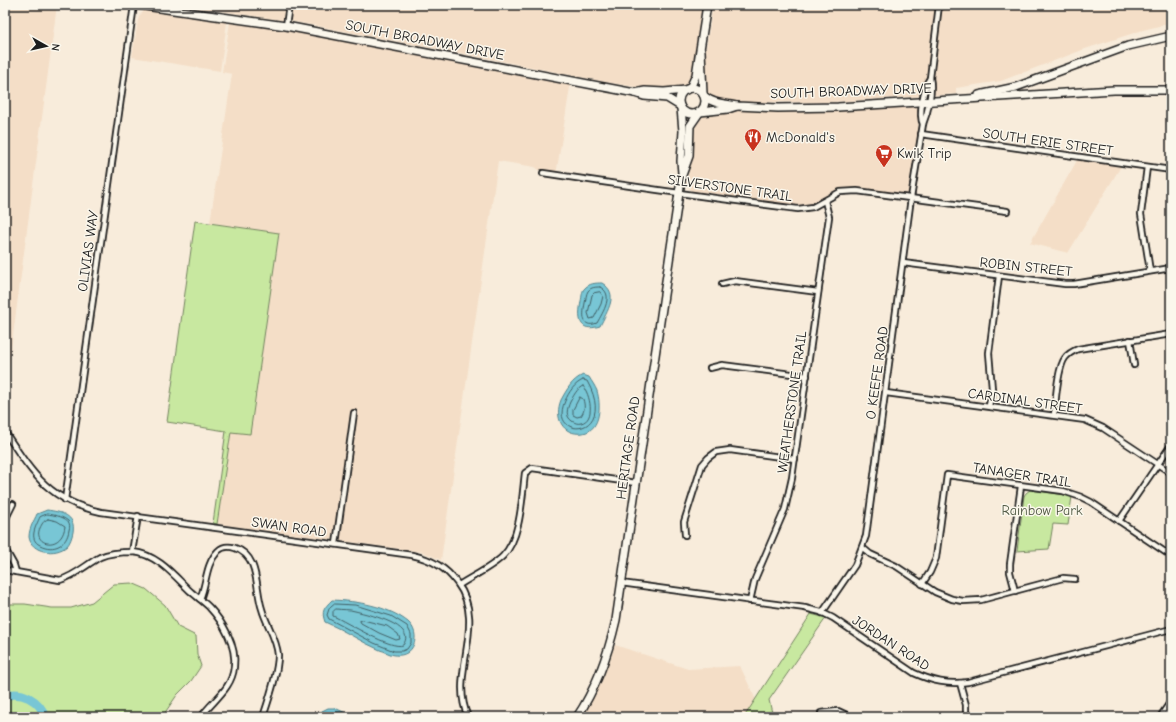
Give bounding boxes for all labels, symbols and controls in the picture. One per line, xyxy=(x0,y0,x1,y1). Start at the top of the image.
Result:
street label: SOUTH BROADWAY DRIVE xyxy=(344,16,506,64)
north arrow xyxy=(26,26,66,66)
text: N xyxy=(48,43,62,52)
street label: SOUTH BROADWAY DRIVE xyxy=(770,80,932,102)
street label: SOUTH ERIE STREET xyxy=(982,124,1115,160)
restaurant icon: McDonald's xyxy=(743,127,763,152)
place label: McDonald's xyxy=(766,129,835,146)
supermarket icon: Kwik Trip xyxy=(874,143,894,168)
place label: Kwik Trip xyxy=(897,145,951,162)
street label: SILVERSTONE TRAIL xyxy=(667,171,793,205)
street label: OLIVIAS WAY xyxy=(74,209,102,293)
street label: ROBIN STREET xyxy=(979,254,1074,280)
street label: O KEEFE ROAD xyxy=(862,325,892,421)
street label: WEATHERSTONE TRAIL xyxy=(774,330,810,474)
street label: CARDINAL STREET xyxy=(967,385,1084,418)
street label: HERITAGE ROAD xyxy=(612,395,644,501)
street label: TANAGER TRAIL xyxy=(972,459,1072,491)
park label: Rainbow Park xyxy=(1002,502,1083,519)
street label: SWAN ROAD xyxy=(250,513,328,541)
street label: JORDAN ROAD xyxy=(849,612,933,674)

